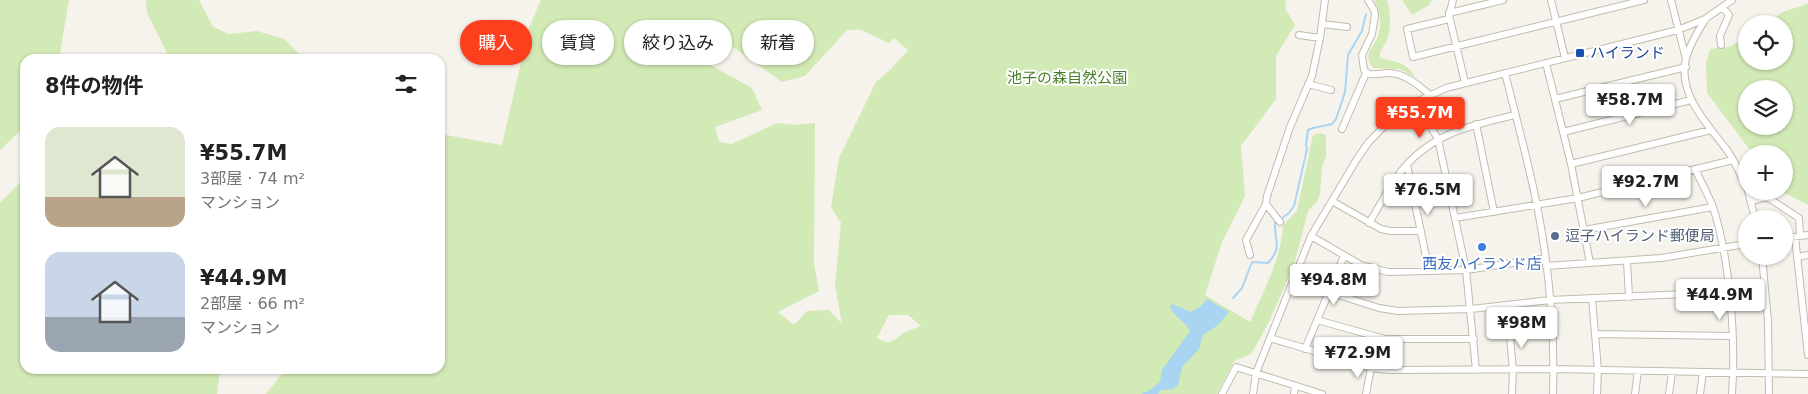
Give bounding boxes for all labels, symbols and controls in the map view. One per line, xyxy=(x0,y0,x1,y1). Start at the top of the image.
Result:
map controls xyxy=(1738,15,1793,265)
button: locate xyxy=(1738,15,1793,70)
chip: 購入 xyxy=(460,20,532,65)
chip: 賃貸 xyxy=(542,20,614,65)
chip: 絞り込み xyxy=(624,20,732,65)
chip: 新着 xyxy=(742,20,814,65)
place label: ハイランド xyxy=(1590,44,1665,62)
marker: ハイランド xyxy=(1574,47,1586,59)
park label: 池子の森自然公園 xyxy=(1007,69,1127,87)
icon: filters xyxy=(392,70,420,98)
text: 8件の物件 xyxy=(45,74,144,98)
button: layers xyxy=(1738,80,1793,135)
pin: ¥58.7M xyxy=(1589,84,1671,126)
text: ¥58.7M xyxy=(1597,90,1663,109)
pin: ¥55.7M xyxy=(1379,96,1461,139)
text: ¥55.7M xyxy=(1387,103,1453,122)
text: ¥55.7M xyxy=(200,141,287,165)
button: + xyxy=(1738,145,1793,200)
icon: home xyxy=(85,147,145,207)
pin: ¥92.7M xyxy=(1605,166,1687,208)
text: 3部屋 · 74 m² xyxy=(200,169,305,188)
text: ¥92.7M xyxy=(1613,172,1679,191)
pin: ¥76.5M xyxy=(1387,174,1469,216)
text: ¥76.5M xyxy=(1395,180,1461,199)
text: マンション xyxy=(200,193,280,212)
button: − xyxy=(1738,210,1793,265)
place label: 逗子ハイランド郵便局 xyxy=(1565,227,1715,245)
marker: 逗子ハイランド郵便局 xyxy=(1549,230,1561,242)
marker: 西友ハイランド店 xyxy=(1476,241,1488,253)
place label: 西友ハイランド店 xyxy=(1422,255,1542,273)
pin: ¥94.8M xyxy=(1293,264,1375,306)
text: ¥44.9M xyxy=(200,266,287,290)
text: ¥94.8M xyxy=(1301,270,1367,289)
icon: home xyxy=(85,272,145,332)
pin: ¥44.9M xyxy=(1679,278,1761,321)
text: ¥44.9M xyxy=(1687,285,1753,304)
text: 2部屋 · 66 m² xyxy=(200,294,305,313)
pin: ¥98M xyxy=(1492,306,1552,349)
text: ¥98M xyxy=(1497,313,1547,332)
text: マンション xyxy=(200,318,280,337)
pin: ¥72.9M xyxy=(1317,336,1399,379)
text: ¥72.9M xyxy=(1325,343,1391,362)

